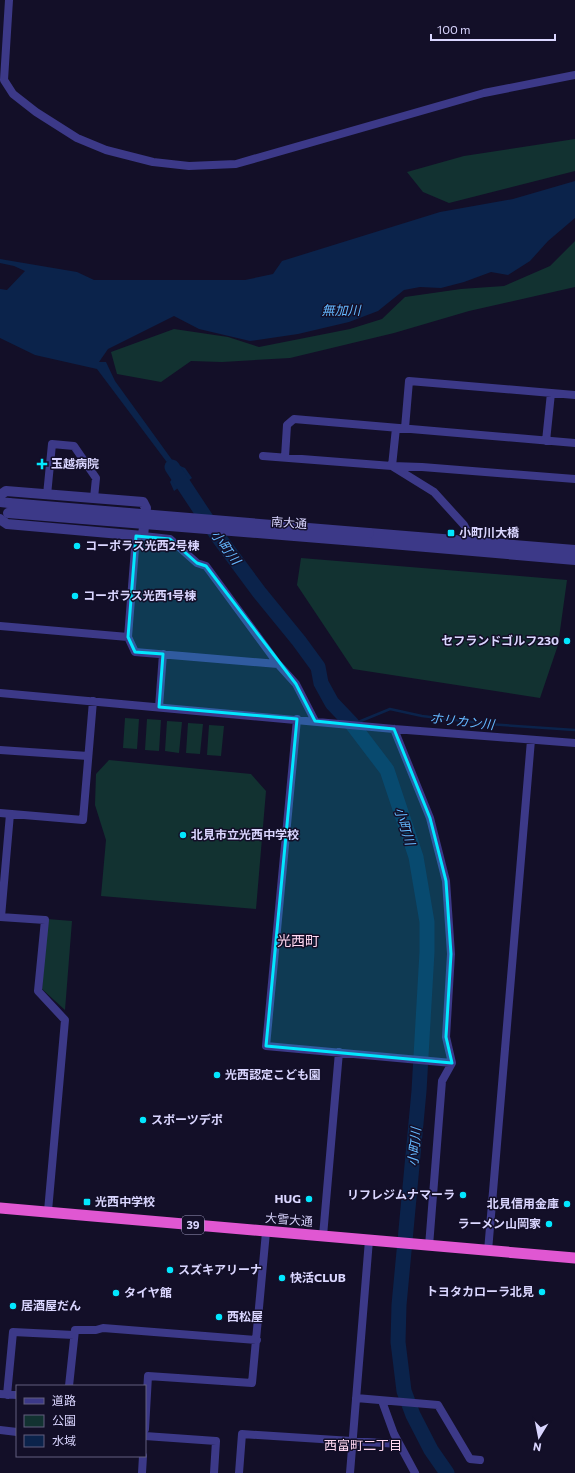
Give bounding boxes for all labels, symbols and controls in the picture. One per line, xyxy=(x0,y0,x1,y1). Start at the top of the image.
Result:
scale bar xyxy=(431,16,555,42)
text: 100 m xyxy=(437,22,471,36)
water label: 無加川 xyxy=(321,302,362,318)
place label: 玉越病院 xyxy=(51,456,99,470)
marker: 玉越病院 xyxy=(36,458,48,470)
street label: 南大通 xyxy=(271,514,308,530)
place label: 小町川大橋 xyxy=(459,525,520,539)
water label: 小町川 xyxy=(208,527,245,569)
marker: 小町川大橋 xyxy=(446,528,456,538)
place label: コーポラス光西2号棟 xyxy=(85,538,200,552)
marker: コーポラス光西2号棟 xyxy=(72,541,82,551)
place label: コーポラス光西1号棟 xyxy=(83,588,196,602)
marker: コーポラス光西1号棟 xyxy=(70,591,80,601)
place label: セフランドゴルフ230 xyxy=(441,633,559,647)
marker: セフランドゴルフ230 xyxy=(562,636,572,646)
water label: ホリカン川 xyxy=(429,710,497,733)
water label: 小町川 xyxy=(391,805,419,849)
place label: 北見市立光西中学校 xyxy=(191,827,299,841)
marker: 北見市立光西中学校 xyxy=(178,830,188,840)
district label: 光西町 xyxy=(277,932,319,949)
place label: 光西認定こども園 xyxy=(225,1067,321,1081)
marker: 光西認定こども園 xyxy=(212,1070,222,1080)
place label: スポーツデポ xyxy=(151,1112,223,1126)
marker: スポーツデポ xyxy=(138,1115,148,1125)
water label: 小町川 xyxy=(404,1125,424,1167)
place label: リフレジムナマーラ xyxy=(347,1187,455,1201)
marker: リフレジムナマーラ xyxy=(458,1190,468,1200)
place label: HUG xyxy=(275,1191,301,1205)
place label: 光西中学校 xyxy=(95,1194,155,1208)
marker: HUG xyxy=(304,1194,314,1204)
place label: 北見信用金庫 xyxy=(487,1196,559,1210)
marker: 光西中学校 xyxy=(82,1197,92,1207)
marker: 北見信用金庫 xyxy=(562,1199,572,1209)
street label: 大雪大通 xyxy=(265,1210,314,1228)
road number: 39 xyxy=(182,1216,204,1234)
place label: ラーメン山岡家 xyxy=(457,1216,541,1230)
marker: ラーメン山岡家 xyxy=(544,1219,554,1229)
place label: スズキアリーナ xyxy=(178,1262,262,1276)
marker: スズキアリーナ xyxy=(165,1265,175,1275)
place label: 快活CLUB xyxy=(290,1270,346,1284)
marker: 快活CLUB xyxy=(277,1273,287,1283)
place label: トヨタカローラ北見 xyxy=(426,1284,534,1298)
place label: タイヤ館 xyxy=(124,1285,172,1299)
marker: トヨタカローラ北見 xyxy=(537,1287,547,1297)
marker: タイヤ館 xyxy=(111,1288,121,1298)
place label: 居酒屋だん xyxy=(21,1298,81,1312)
marker: 居酒屋だん xyxy=(8,1301,18,1311)
place label: 西松屋 xyxy=(227,1309,263,1323)
marker: 西松屋 xyxy=(214,1312,224,1322)
legend xyxy=(16,1385,146,1457)
text: 道路 xyxy=(52,1393,76,1407)
text: 公園 xyxy=(52,1413,76,1427)
north arrow xyxy=(519,1417,559,1457)
text: 水域 xyxy=(52,1433,76,1447)
district label: 西富町二丁目 xyxy=(324,1437,402,1453)
text: N xyxy=(532,1440,542,1454)

